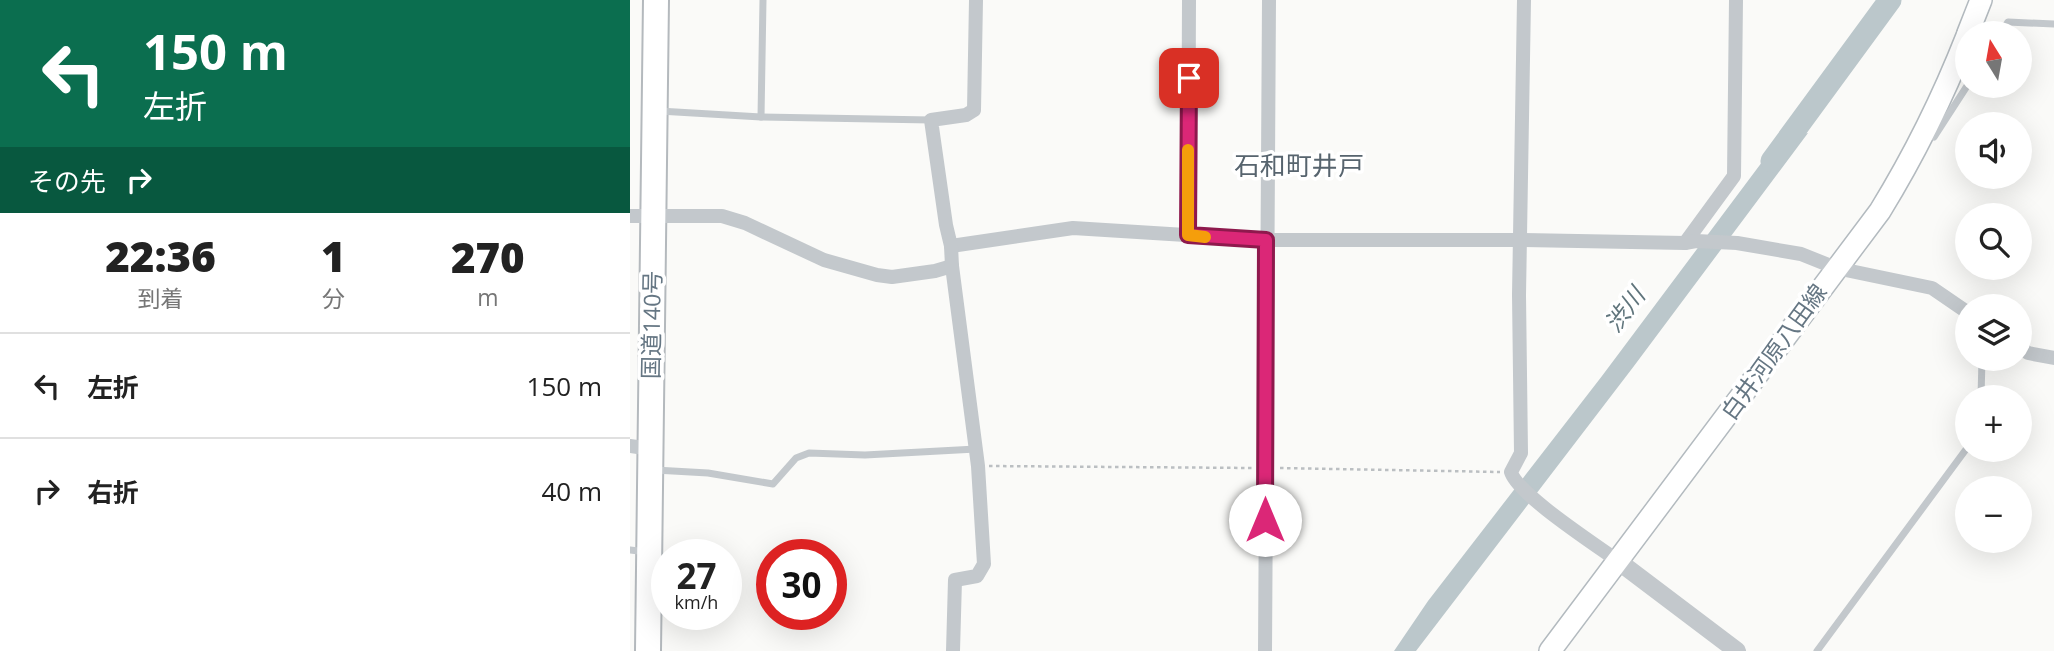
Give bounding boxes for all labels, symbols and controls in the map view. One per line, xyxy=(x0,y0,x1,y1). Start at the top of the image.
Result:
text: 150 m xyxy=(143,18,288,84)
north arrow xyxy=(1955,21,2032,98)
map controls xyxy=(1955,21,2032,553)
icon: left xyxy=(28,28,119,119)
pin xyxy=(1159,48,1219,108)
icon: arrive xyxy=(1170,59,1208,97)
text: 左折 xyxy=(143,84,207,127)
button: sound xyxy=(1955,112,2032,189)
district label: 石和町井戸 xyxy=(1234,147,1364,183)
icon: right xyxy=(120,161,158,199)
text: その先 xyxy=(28,163,106,199)
button: search xyxy=(1955,203,2032,280)
text: 22:36 xyxy=(105,227,216,284)
text: 1 xyxy=(321,227,346,284)
text: 270 xyxy=(451,228,525,285)
street label: 国道140号 xyxy=(634,270,668,379)
street label: 白井河原八田線 xyxy=(1713,277,1833,426)
water label: 渋川 xyxy=(1596,278,1653,338)
text: m xyxy=(477,281,498,313)
text: 到着 xyxy=(138,282,184,314)
text: 分 xyxy=(322,282,345,314)
button: layers xyxy=(1955,294,2032,371)
icon: left xyxy=(28,367,66,405)
text: 150 m xyxy=(527,368,602,404)
text: 左折 xyxy=(87,369,139,405)
button: + xyxy=(1955,385,2032,462)
icon: right xyxy=(28,472,66,510)
text: 40 m xyxy=(541,473,602,509)
text: 右折 xyxy=(87,474,139,510)
button: − xyxy=(1955,476,2032,553)
position arrow xyxy=(1228,483,1302,557)
speed limit sign: 30 xyxy=(756,539,847,630)
text: 27 xyxy=(676,552,717,599)
text: km/h xyxy=(675,590,718,614)

